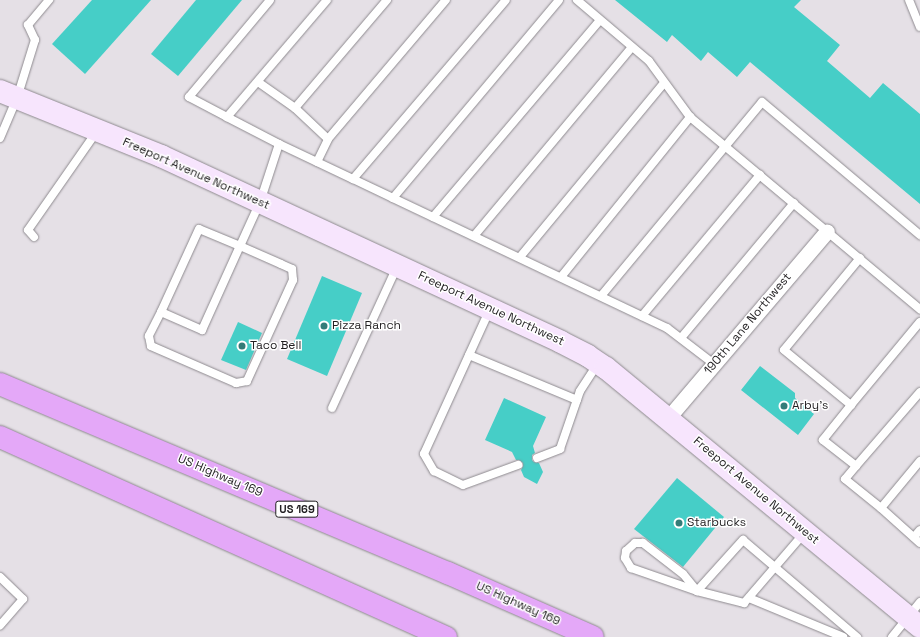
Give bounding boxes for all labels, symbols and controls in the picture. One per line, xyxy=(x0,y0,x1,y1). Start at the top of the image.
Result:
street label: Freeport Avenue Northwest xyxy=(120,135,272,213)
street label: Freeport Avenue Northwest xyxy=(416,269,566,349)
street label: 190th Lane Northwest xyxy=(701,270,795,378)
place label: Pizza Ranch xyxy=(332,319,401,333)
marker: Pizza Ranch xyxy=(319,321,329,331)
place label: Taco Bell xyxy=(250,339,301,353)
marker: Taco Bell xyxy=(237,341,247,351)
place label: Arby's xyxy=(792,399,828,413)
marker: Arby's xyxy=(779,401,789,411)
street label: Freeport Avenue Northwest xyxy=(690,434,822,548)
street label: US Highway 169 xyxy=(175,452,265,500)
road number: US 169 xyxy=(275,500,319,518)
place label: Starbucks xyxy=(687,516,746,530)
marker: Starbucks xyxy=(674,518,684,528)
street label: US Highway 169 xyxy=(474,579,562,629)

